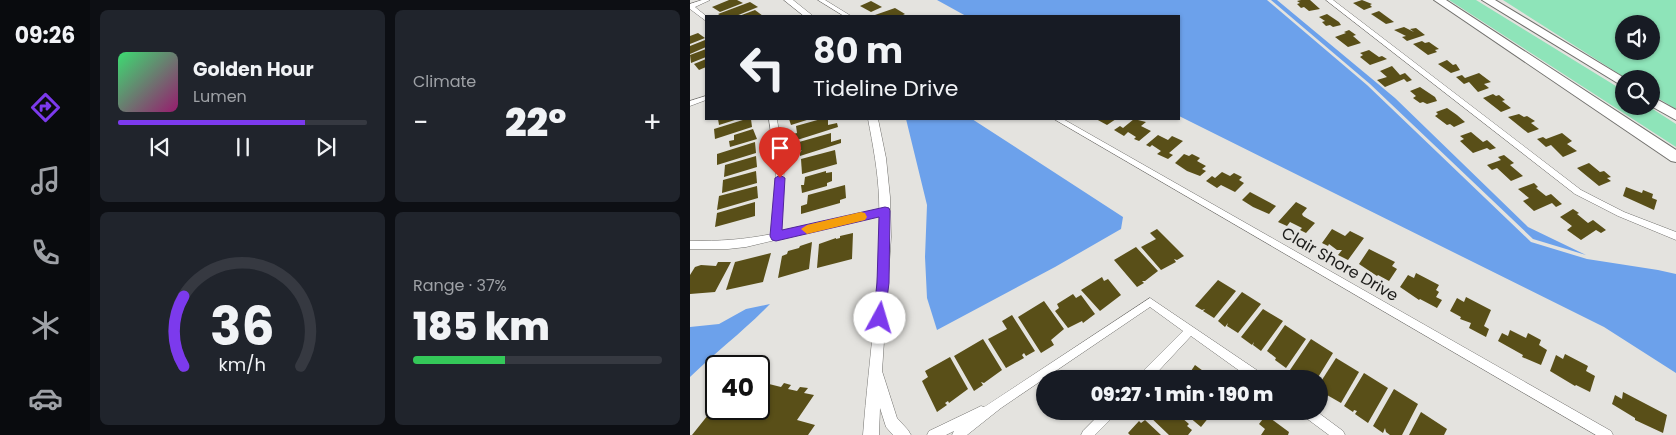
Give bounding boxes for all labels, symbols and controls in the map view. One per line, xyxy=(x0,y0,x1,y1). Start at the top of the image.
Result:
map controls xyxy=(1615,15,1660,115)
button: sound xyxy=(1615,15,1660,60)
text: 09:26 xyxy=(15,20,75,51)
text: 80 m xyxy=(813,26,903,75)
icon: left xyxy=(730,35,795,100)
text: Golden Hour xyxy=(193,56,314,83)
text: Climate xyxy=(413,70,476,93)
button: search xyxy=(1615,70,1660,115)
text: Tideline Drive xyxy=(813,73,958,104)
text: Lumen xyxy=(193,85,247,108)
icon: directions xyxy=(28,90,63,125)
text: 22° xyxy=(505,96,566,149)
text: − xyxy=(413,103,428,142)
text: + xyxy=(643,103,662,142)
pin xyxy=(759,127,801,178)
icon: previous xyxy=(146,133,174,161)
icon: pause xyxy=(229,133,257,161)
icon: next xyxy=(312,133,340,161)
icon: arrive xyxy=(766,134,794,162)
icon: music xyxy=(28,163,63,198)
street label: Clair Shore Drive xyxy=(1277,221,1403,307)
icon: phone xyxy=(28,235,63,270)
text: Range · 37% xyxy=(413,274,507,297)
text: 36 xyxy=(210,290,275,363)
position arrow xyxy=(853,291,905,343)
text: 185 km xyxy=(413,300,550,353)
icon: climate xyxy=(28,308,63,343)
text: km/h xyxy=(219,352,266,377)
speed limit sign: 40 xyxy=(705,355,770,420)
icon: car xyxy=(28,381,63,416)
text: 09:27 · 1 min · 190 m xyxy=(1091,381,1273,408)

